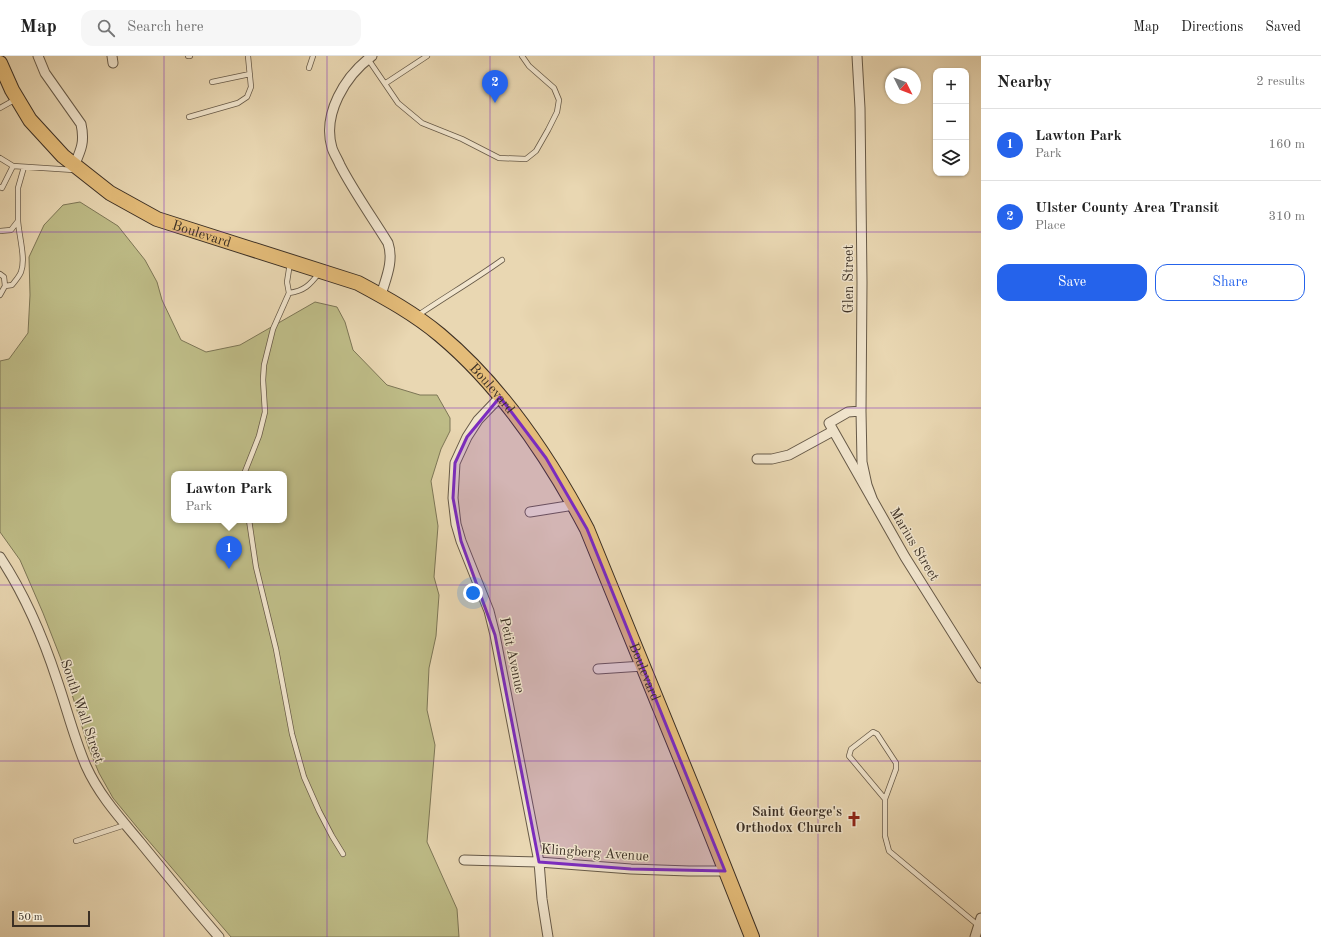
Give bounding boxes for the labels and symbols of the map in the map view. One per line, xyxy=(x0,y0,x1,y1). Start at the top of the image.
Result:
north arrow xyxy=(885,68,921,104)
pin: 2 xyxy=(482,70,508,103)
street label: Boulevard xyxy=(170,218,233,250)
street label: Glen Street xyxy=(842,244,856,313)
street label: Boulevard xyxy=(467,361,517,416)
street label: Marius Street xyxy=(887,505,941,584)
pin: 1 xyxy=(216,536,242,569)
your location xyxy=(463,583,483,603)
street label: Petit Avenue xyxy=(497,616,527,694)
street label: Boulevard xyxy=(626,641,662,703)
street label: South Wall Street xyxy=(58,658,106,765)
place label: Saint George's Orthodox Church xyxy=(735,805,842,835)
church icon: Saint George's Orthodox Church xyxy=(845,810,863,828)
street label: Klingberg Avenue xyxy=(540,842,650,864)
scale bar xyxy=(12,909,90,928)

